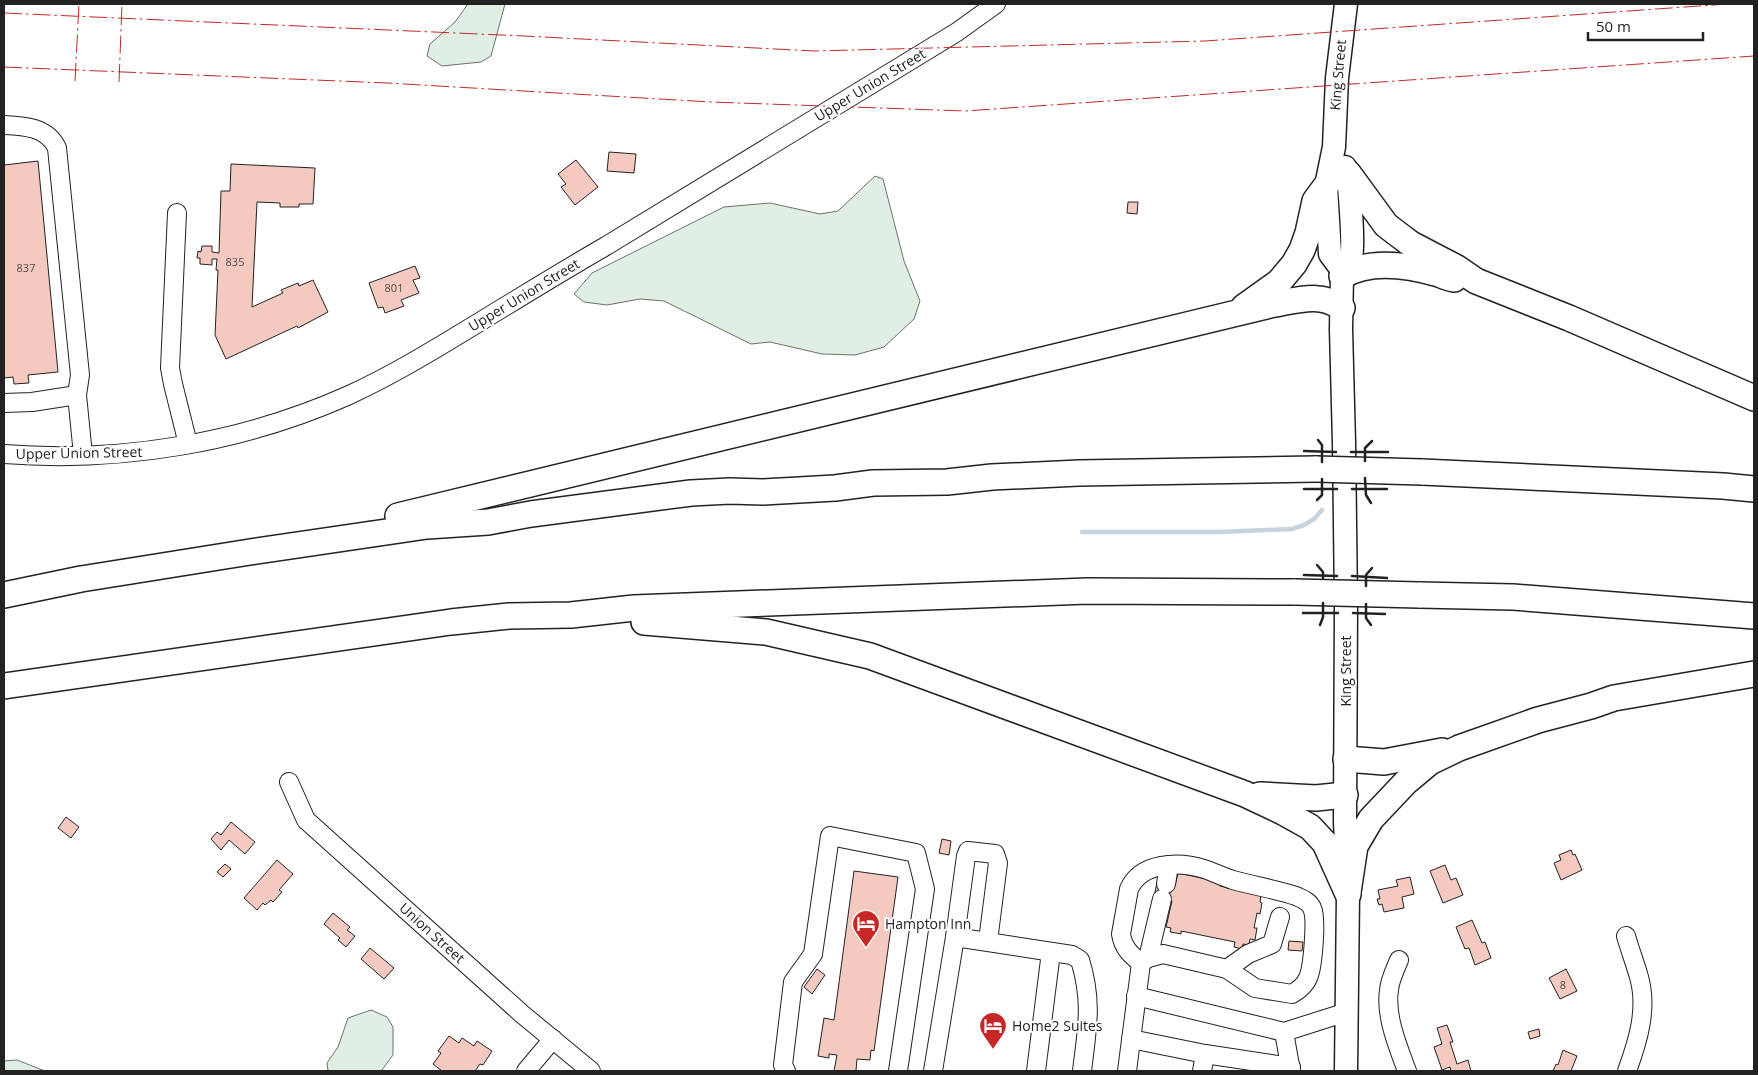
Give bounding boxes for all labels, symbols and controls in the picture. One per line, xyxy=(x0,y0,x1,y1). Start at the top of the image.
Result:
scale bar xyxy=(1588,10,1703,42)
text: 50 m xyxy=(1596,16,1631,36)
street label: King Street xyxy=(1325,39,1350,111)
street label: Upper Union Street xyxy=(811,44,929,125)
house number: 835 xyxy=(226,254,244,269)
street label: Upper Union Street xyxy=(465,254,583,335)
house number: 837 xyxy=(17,260,35,275)
house number: 801 xyxy=(385,280,403,295)
street label: Upper Union Street xyxy=(16,442,142,463)
street label: King Street xyxy=(1336,635,1355,707)
street label: Union Street xyxy=(395,898,469,967)
hotel icon: Hampton Inn xyxy=(851,909,881,948)
place label: Hampton Inn xyxy=(885,914,971,933)
house number: 8 xyxy=(1560,977,1566,992)
hotel icon: Home2 Suites xyxy=(978,1011,1008,1050)
place label: Home2 Suites xyxy=(1012,1016,1103,1035)

